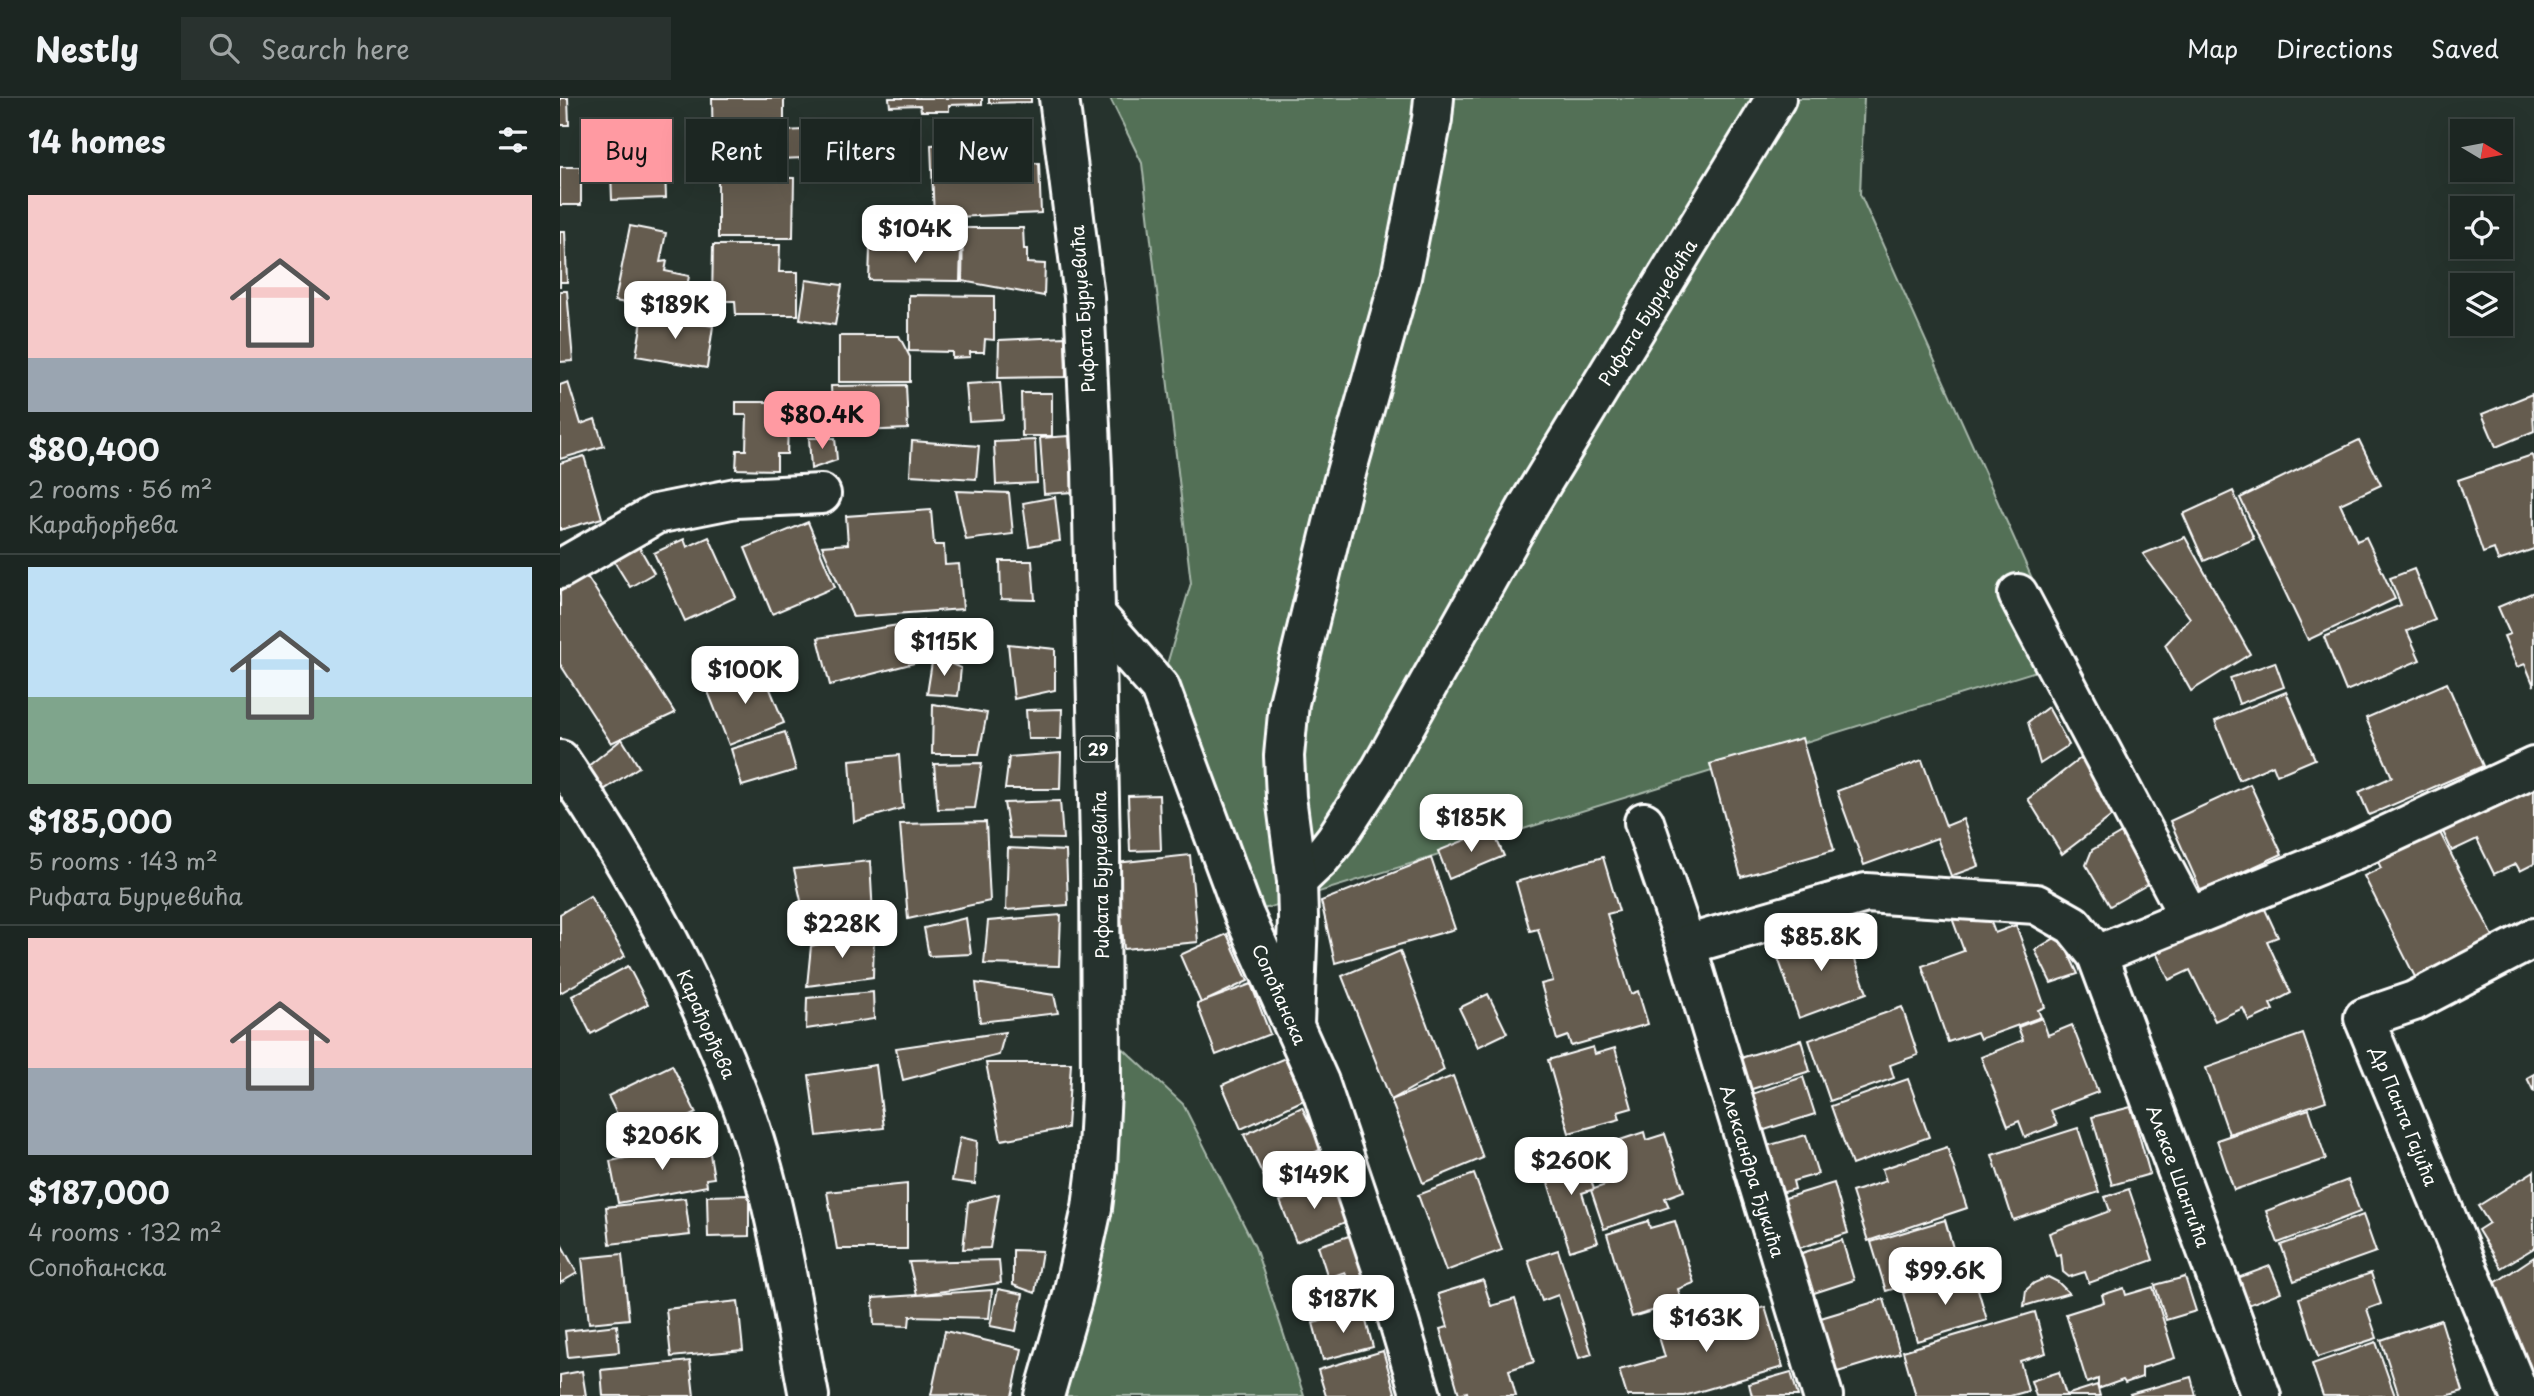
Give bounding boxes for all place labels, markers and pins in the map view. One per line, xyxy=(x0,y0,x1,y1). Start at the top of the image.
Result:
pin: $104K xyxy=(866,206,964,265)
pin: $189K xyxy=(626,282,724,341)
pin: $80.4K xyxy=(765,392,879,451)
pin: $115K xyxy=(895,618,993,678)
pin: $100K xyxy=(696,646,794,706)
pin: $185K xyxy=(1422,794,1520,854)
pin: $228K xyxy=(793,900,891,960)
pin: $85.8K xyxy=(1764,914,1878,973)
pin: $206K xyxy=(613,1112,711,1172)
pin: $260K xyxy=(1522,1138,1620,1197)
pin: $149K xyxy=(1265,1152,1363,1211)
pin: $99.6K xyxy=(1888,1248,2002,1307)
pin: $187K xyxy=(1294,1276,1392,1335)
pin: $163K xyxy=(1657,1294,1755,1354)

